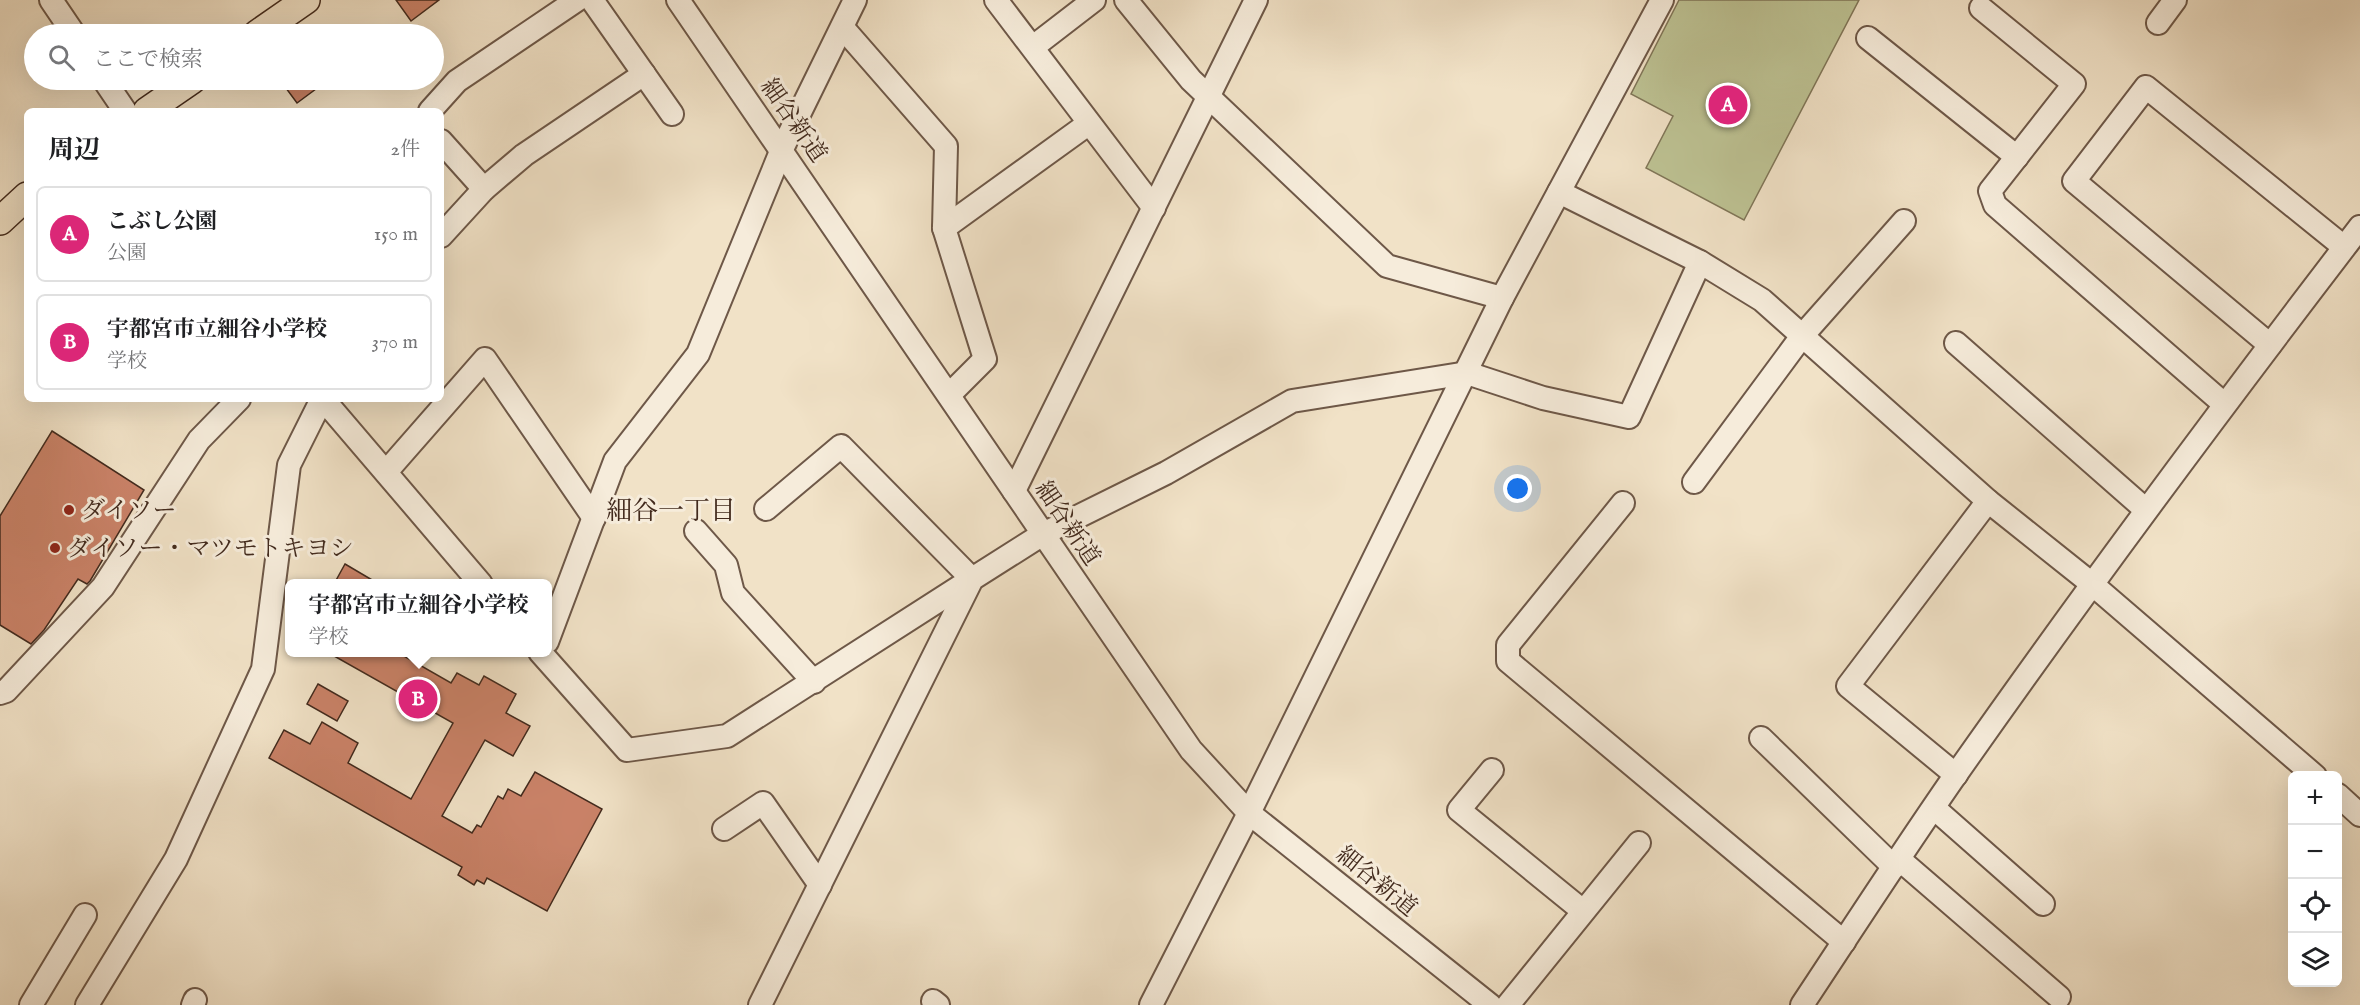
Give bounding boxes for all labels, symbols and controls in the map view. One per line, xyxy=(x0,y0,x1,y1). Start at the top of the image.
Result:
search box xyxy=(24,24,444,90)
icon: search xyxy=(45,41,78,74)
text: ここで検索 xyxy=(93,46,203,74)
street label: 細谷新道 xyxy=(753,73,833,169)
pin: A xyxy=(1708,82,1748,128)
text: 周辺 xyxy=(48,134,100,167)
text: 2件 xyxy=(391,137,420,162)
text: こぶし公園 xyxy=(107,208,217,236)
text: A xyxy=(63,222,76,247)
text: 150 m xyxy=(374,222,418,247)
text: 公園 xyxy=(107,241,147,266)
text: 宇都宮市立細谷小学校 xyxy=(107,316,327,344)
text: B xyxy=(63,330,76,355)
text: 370 m xyxy=(372,330,418,355)
text: 学校 xyxy=(107,349,147,374)
your location xyxy=(1503,474,1532,503)
street label: 細谷新道 xyxy=(1027,475,1106,572)
district label: 細谷一丁目 xyxy=(606,495,736,528)
place label: ダイソー xyxy=(81,496,177,527)
marker: ダイソー xyxy=(62,503,76,517)
place label: ダイソー・マツモトキヨシ xyxy=(67,534,354,565)
marker: ダイソー・マツモトキヨシ xyxy=(48,541,62,555)
popup xyxy=(285,579,552,657)
text: 宇都宮市立細谷小学校 xyxy=(308,592,529,620)
text: 学校 xyxy=(308,625,348,650)
pin: B xyxy=(398,676,438,722)
map controls xyxy=(2288,771,2342,987)
button: + xyxy=(2288,771,2342,825)
button: − xyxy=(2288,825,2342,879)
street label: 細谷新道 xyxy=(1329,840,1423,924)
button: locate xyxy=(2288,879,2342,933)
button: layers xyxy=(2288,933,2342,987)

